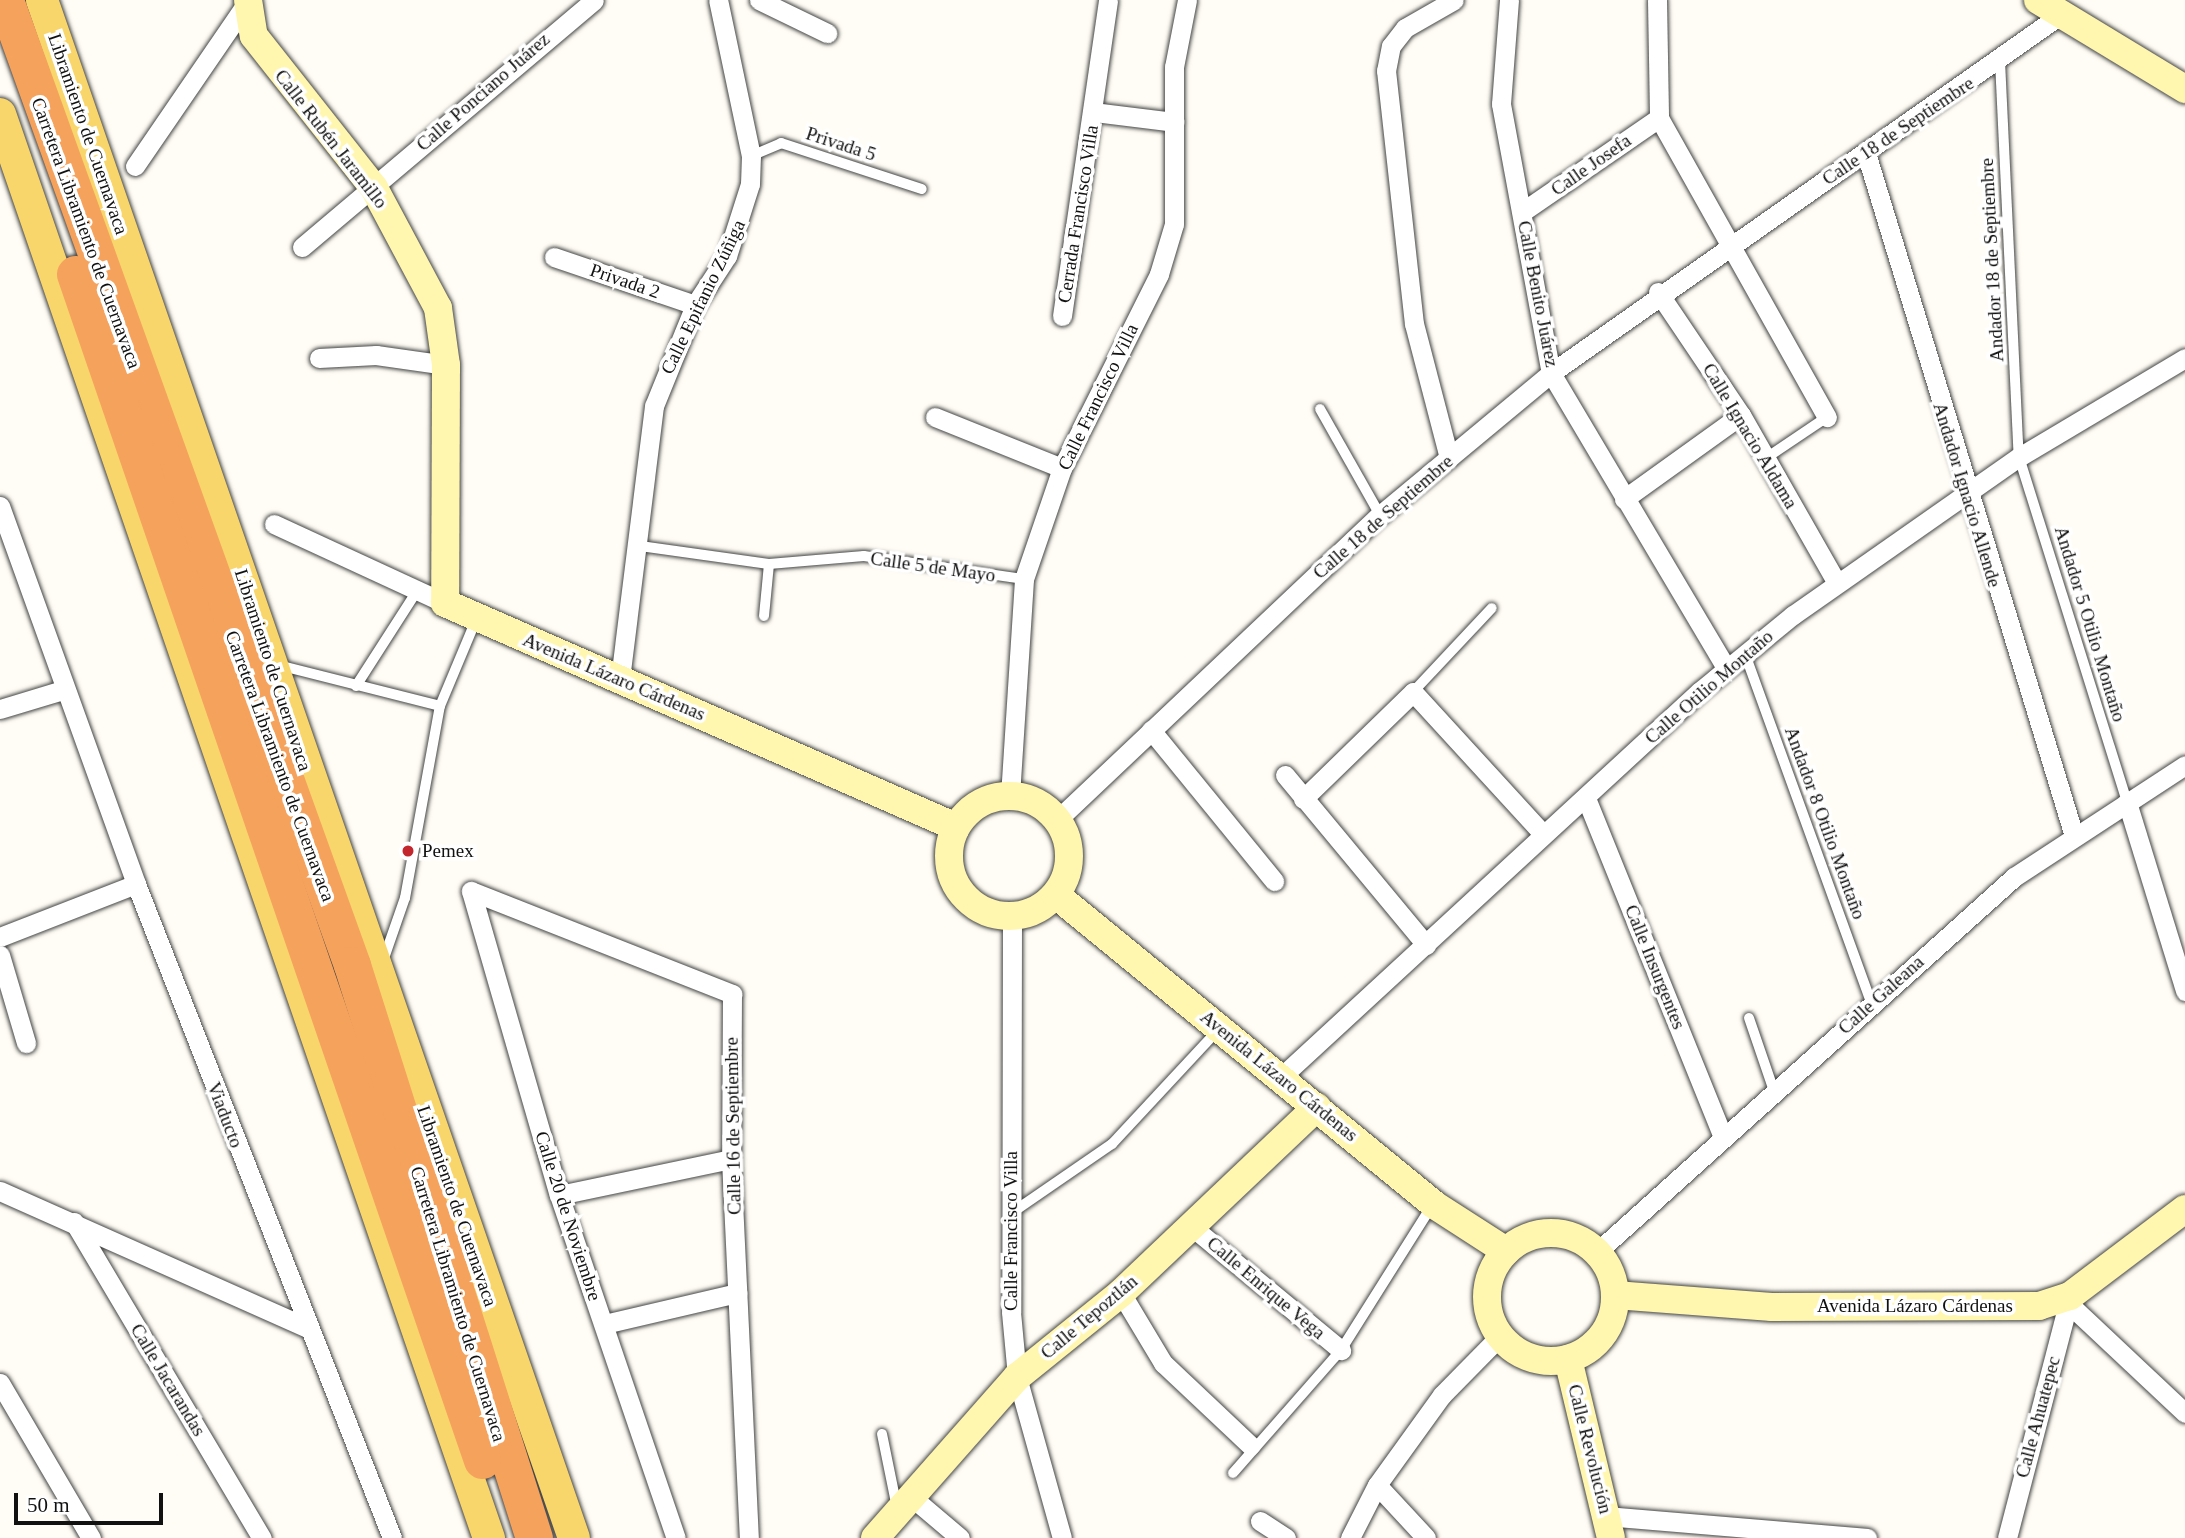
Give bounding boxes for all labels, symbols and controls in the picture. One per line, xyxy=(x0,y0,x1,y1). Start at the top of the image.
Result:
street label: Calle Ponciano Juárez xyxy=(412,28,554,156)
street label: Libramiento de Cuernavaca xyxy=(43,31,133,237)
street label: Calle Rubén Jaramillo xyxy=(270,65,392,213)
street label: Calle 18 de Septiembre xyxy=(1818,72,1978,190)
street label: Carretera Libramiento de Cuernavaca xyxy=(26,95,146,371)
street label: Privada 5 xyxy=(803,122,879,166)
street label: Cerrada Francisco Villa xyxy=(1053,123,1103,305)
street label: Calle Josefa xyxy=(1547,129,1635,201)
street label: Andador 18 de Septiembre xyxy=(1975,157,2009,363)
street label: Calle Epifanio Zúñiga xyxy=(656,216,750,378)
street label: Calle Benito Juárez xyxy=(1513,219,1563,369)
street label: Privada 2 xyxy=(587,258,663,304)
street label: Calle Francisco Villa xyxy=(1053,320,1143,474)
street label: Calle Ignacio Aldama xyxy=(1697,359,1803,513)
street label: Andador Ignacio Allende xyxy=(1928,399,2006,591)
street label: Calle 18 de Septiembre xyxy=(1308,450,1458,584)
street label: Andador 5 Otilio Montaño xyxy=(2049,524,2131,724)
street label: Calle 5 de Mayo xyxy=(869,547,997,587)
street label: Libramiento de Cuernavaca xyxy=(230,566,316,774)
street label: Calle Otilio Montaño xyxy=(1640,625,1778,749)
street label: Carretera Libramiento de Cuernavaca xyxy=(220,628,340,904)
street label: Avenida Lázaro Cárdenas xyxy=(519,628,709,726)
street label: Andador 8 Otilio Montaño xyxy=(1780,724,1870,922)
place label: Pemex xyxy=(422,840,474,862)
marker: Pemex xyxy=(400,843,416,859)
street label: Calle Insurgentes xyxy=(1620,901,1690,1033)
street label: Calle Galeana xyxy=(1834,951,1928,1039)
street label: Avenida Lázaro Cárdenas xyxy=(1196,1006,1362,1146)
street label: Calle 16 de Septiembre xyxy=(720,1037,746,1215)
street label: Viaducto xyxy=(202,1079,248,1151)
street label: Libramiento de Cuernavaca xyxy=(412,1103,502,1309)
street label: Calle 20 de Noviembre xyxy=(530,1128,606,1304)
street label: Calle Francisco Villa xyxy=(1000,1151,1022,1311)
street label: Carretera Libramiento de Cuernavaca xyxy=(405,1164,511,1444)
street label: Calle Enrique Vega xyxy=(1202,1232,1330,1344)
street label: Calle Tepoztlán xyxy=(1036,1270,1142,1364)
street label: Avenida Lázaro Cárdenas xyxy=(1817,1295,2013,1317)
street label: Calle Jacarandas xyxy=(125,1320,211,1440)
street label: Calle Ahuatepec xyxy=(2011,1353,2065,1481)
street label: Calle Revolución xyxy=(1563,1382,1617,1516)
scale bar xyxy=(18,1478,166,1522)
text: 50 m xyxy=(27,1493,70,1517)

